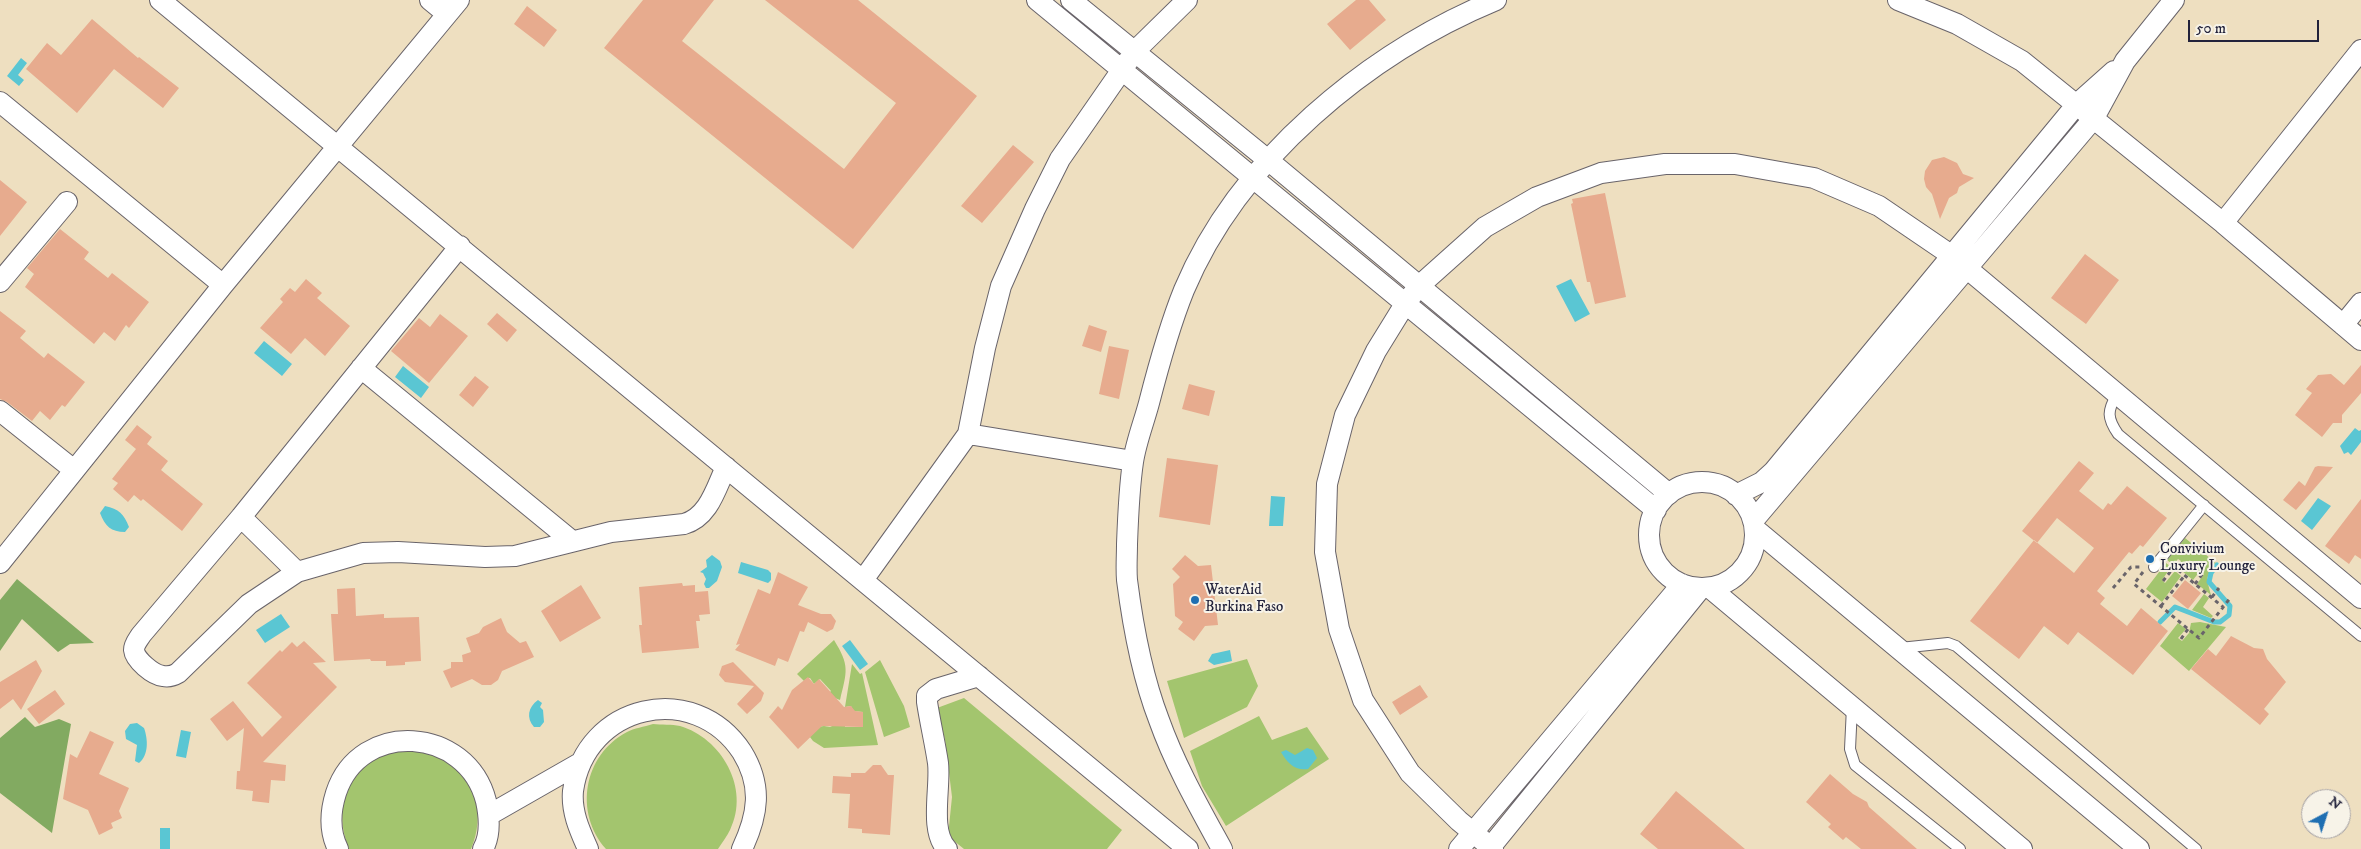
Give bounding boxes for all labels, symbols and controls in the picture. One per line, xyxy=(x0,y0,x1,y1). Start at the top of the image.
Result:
scale bar xyxy=(2191,10,2322,42)
text: 50 m xyxy=(2196,19,2226,38)
place label: Convivium Luxury Lounge xyxy=(2160,541,2255,576)
marker: Convivium Luxury Lounge xyxy=(2144,553,2156,565)
place label: WaterAid Burkina Faso xyxy=(1205,582,1283,617)
marker: WaterAid Burkina Faso xyxy=(1189,594,1201,606)
north arrow xyxy=(2301,789,2351,839)
text: N xyxy=(2325,793,2345,814)

